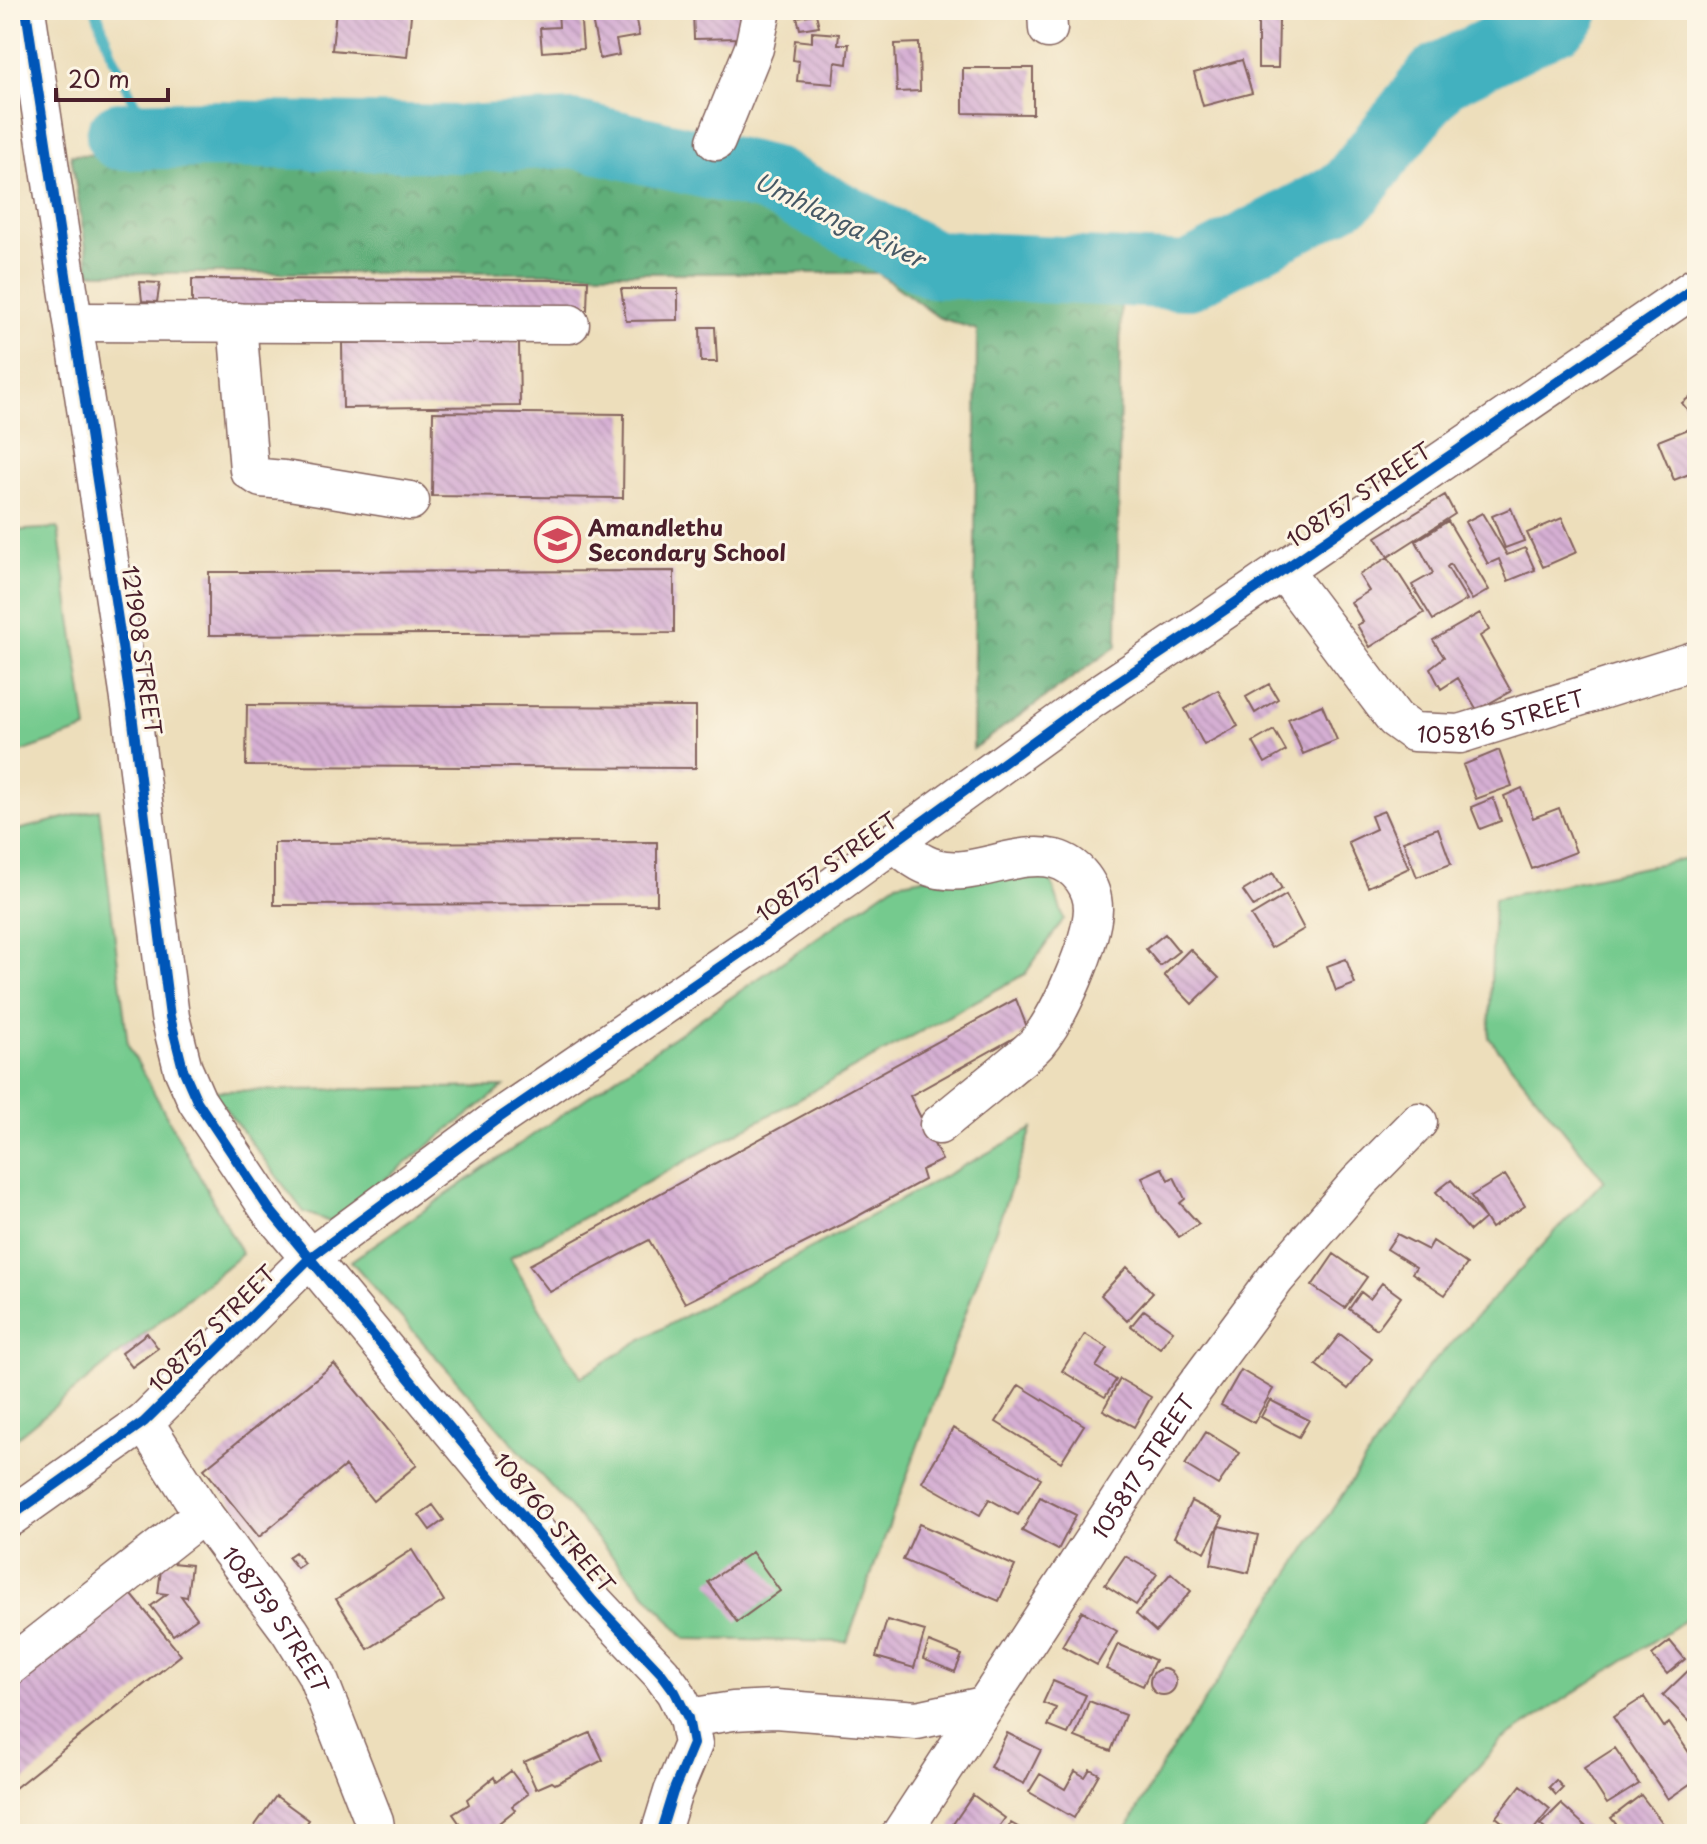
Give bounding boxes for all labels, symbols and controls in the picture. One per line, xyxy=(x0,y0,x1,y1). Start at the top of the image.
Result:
scale bar xyxy=(56,52,168,102)
text: 20 m xyxy=(68,60,130,96)
water label: Umhlanga River xyxy=(749,162,934,277)
street label: 108757 STREET xyxy=(1279,433,1437,555)
place label: Amandlethu Secondary School xyxy=(588,510,786,568)
school or university icon: Amandlethu Secondary School xyxy=(533,515,581,563)
street label: 121908 STREET xyxy=(115,563,171,737)
street label: 105816 STREET xyxy=(1416,680,1588,751)
street label: 108757 STREET xyxy=(748,803,904,929)
street label: 108757 STREET xyxy=(140,1257,282,1399)
street label: 105817 STREET xyxy=(1082,1386,1202,1545)
street label: 108760 STREET xyxy=(486,1445,624,1599)
street label: 108759 STREET xyxy=(215,1538,339,1697)

